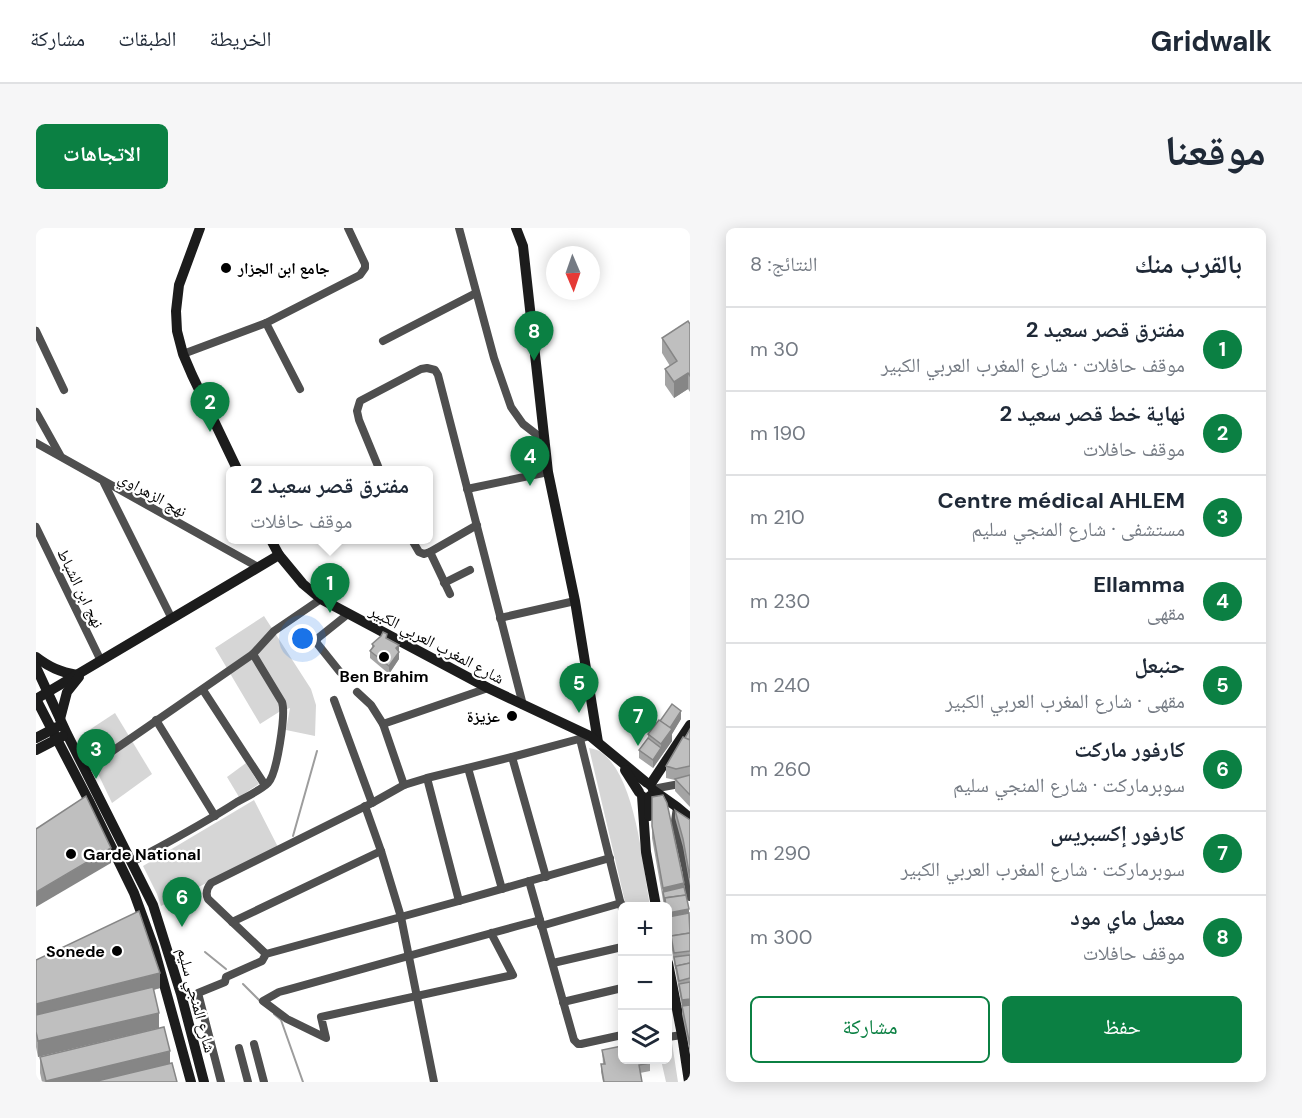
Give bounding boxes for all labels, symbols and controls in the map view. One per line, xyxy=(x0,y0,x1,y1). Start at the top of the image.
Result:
text: Gridwalk xyxy=(1150,23,1272,60)
text: مشاركة xyxy=(30,25,85,53)
text: الطبقات xyxy=(118,25,177,53)
text: الخريطة xyxy=(210,25,271,53)
text: موقعنا xyxy=(1165,123,1266,178)
button: الاتجاهات xyxy=(36,124,168,189)
north arrow xyxy=(546,246,600,300)
text: بالقرب منك xyxy=(1134,247,1242,281)
text: النتائج: 8 xyxy=(750,251,817,277)
place label: جامع ابن الجزار xyxy=(237,258,330,279)
marker: جامع ابن الجزار xyxy=(219,261,233,275)
pin: 8 xyxy=(514,312,554,361)
text: مفترق قصر سعيد 2 xyxy=(1026,315,1185,344)
text: 30 m xyxy=(750,336,799,362)
text: 1 xyxy=(1219,336,1226,362)
text: موقف حافلات · شارع المغرب العربي الكبير xyxy=(881,352,1185,378)
pin: 2 xyxy=(190,382,230,432)
text: نهاية خط قصر سعيد 2 xyxy=(999,399,1185,428)
text: 190 m xyxy=(750,420,806,446)
text: 2 xyxy=(1217,420,1228,446)
pin: 4 xyxy=(510,436,550,486)
text: موقف حافلات xyxy=(1083,436,1185,462)
popup xyxy=(226,466,433,544)
street label: نهج الزهراوي xyxy=(114,467,191,524)
text: مفترق قصر سعيد 2 xyxy=(250,471,409,500)
text: Centre médical AHLEM xyxy=(938,486,1185,515)
text: 210 m xyxy=(750,504,805,530)
text: 3 xyxy=(1216,504,1229,530)
text: موقف حافلات xyxy=(250,508,352,534)
text: مستشفى · شارع المنجي سليم xyxy=(971,516,1185,542)
street label: نهج ابن الشباط xyxy=(52,545,109,632)
pin: 1 xyxy=(310,564,350,613)
text: Ellamma xyxy=(1093,570,1185,599)
text: 230 m xyxy=(750,588,810,614)
text: 4 xyxy=(1216,588,1229,614)
street label: شارع المغرب العربي الكبير xyxy=(364,600,508,691)
text: مقهى xyxy=(1147,600,1185,626)
your location xyxy=(288,624,317,653)
marker: Ben Brahim xyxy=(377,650,391,664)
text: حنبعل xyxy=(1134,651,1185,680)
pin: 5 xyxy=(560,664,598,713)
place label: Ben Brahim xyxy=(340,666,428,687)
text: 240 m xyxy=(750,672,810,698)
text: 5 xyxy=(1216,672,1229,698)
text: مقهى · شارع المغرب العربي الكبير xyxy=(945,688,1185,714)
pin: 7 xyxy=(618,696,658,746)
place label: عزيزة xyxy=(467,706,500,727)
marker: عزيزة xyxy=(505,709,519,723)
pin: 3 xyxy=(76,730,116,779)
text: كارفور ماركت xyxy=(1074,735,1185,764)
text: 260 m xyxy=(750,756,811,782)
text: 6 xyxy=(1216,756,1229,782)
text: سوبرماركت · شارع المنجي سليم xyxy=(953,772,1185,798)
text: كارفور إكسبريس xyxy=(1050,819,1185,848)
text: 290 m xyxy=(750,840,811,866)
text: 7 xyxy=(1217,840,1228,866)
place label: Garde National xyxy=(83,844,201,865)
marker: Garde National xyxy=(64,847,78,861)
text: سوبرماركت · شارع المغرب العربي الكبير xyxy=(901,856,1185,882)
pin: 6 xyxy=(162,878,202,927)
map controls xyxy=(618,902,672,1064)
button: + xyxy=(618,902,672,956)
text: معمل ماي مود xyxy=(1070,903,1185,932)
text: 300 m xyxy=(750,924,812,950)
text: 8 xyxy=(1216,924,1229,950)
text: موقف حافلات xyxy=(1083,940,1185,966)
place label: Sonede xyxy=(46,941,105,962)
marker: Sonede xyxy=(110,944,124,958)
street label: شارع المنجي سليم xyxy=(170,945,221,1055)
button: − xyxy=(618,956,672,1010)
button: مشاركة xyxy=(750,996,990,1063)
button: حفظ xyxy=(1002,996,1242,1063)
button: layers xyxy=(618,1010,672,1064)

